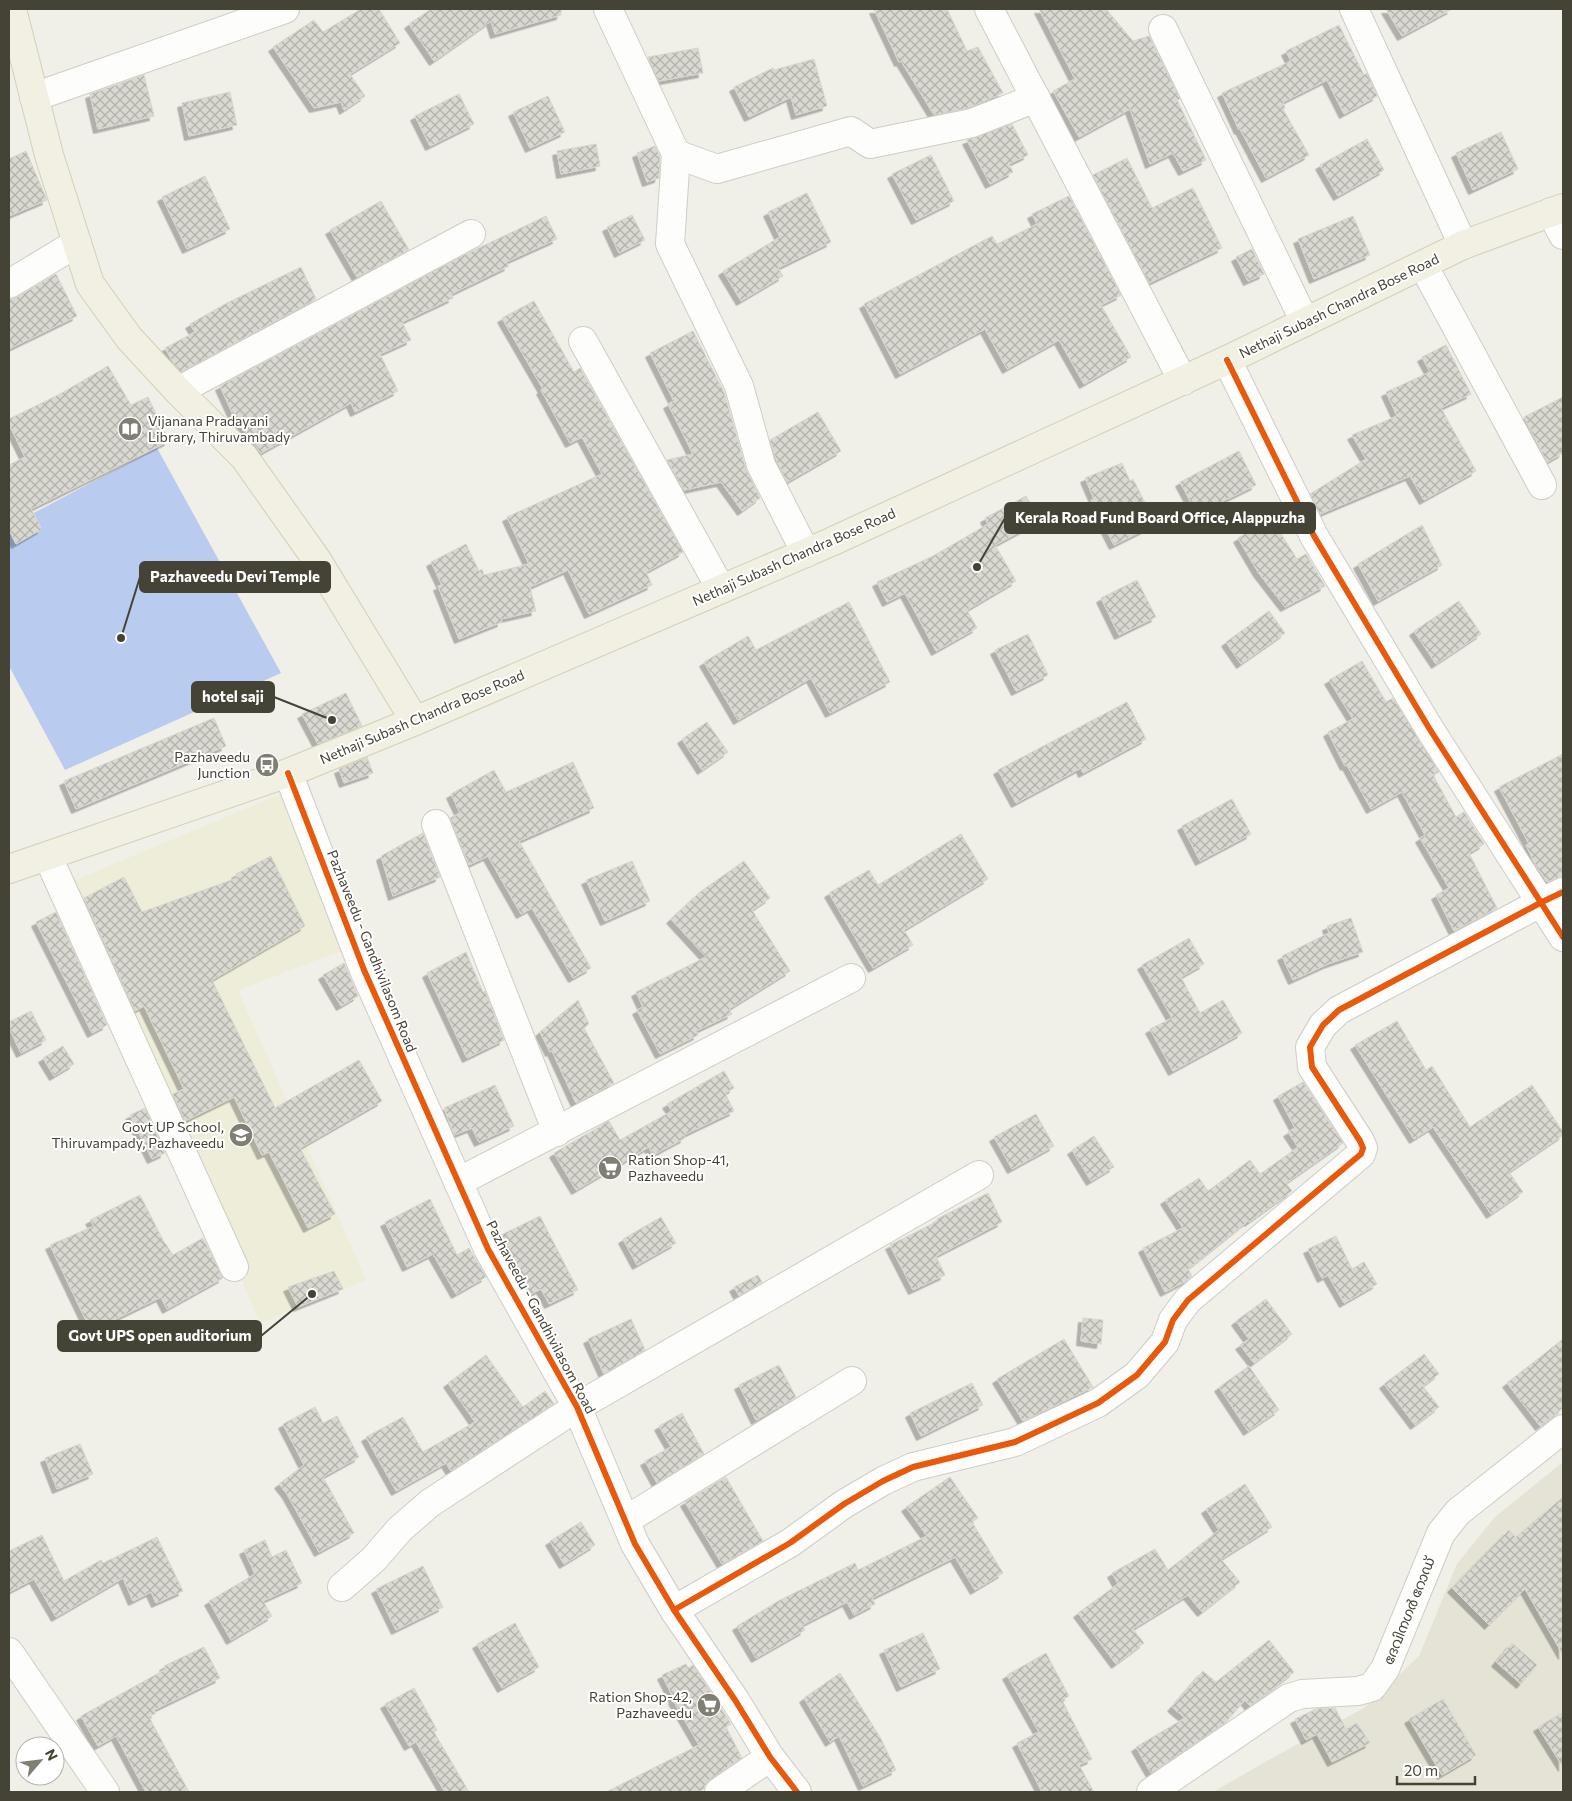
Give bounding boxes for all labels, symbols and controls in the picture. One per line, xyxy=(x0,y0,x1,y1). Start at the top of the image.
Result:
street label: Nethaji Subash Chandra Bose Road xyxy=(1236,250,1442,361)
place label: Vijanana Pradayani Library, Thiruvambady xyxy=(148,412,290,445)
library icon: Vijanana Pradayani Library, Thiruvambady xyxy=(117,416,143,442)
callout: Kerala Road Fund Board Office, Alappuzha xyxy=(1005,503,1315,533)
street label: Nethaji Subash Chandra Bose Road xyxy=(690,504,898,609)
text: Kerala Road Fund Board Office, Alappuzha xyxy=(1015,508,1305,526)
callout: Pazhaveedu Devi Temple xyxy=(140,562,330,592)
text: Pazhaveedu Devi Temple xyxy=(150,567,320,585)
street label: Nethaji Subash Chandra Bose Road xyxy=(317,666,527,767)
callout: hotel saji xyxy=(192,682,274,712)
text: hotel saji xyxy=(202,687,264,705)
place label: Pazhaveedu Junction xyxy=(174,748,250,781)
bus stop icon: Pazhaveedu Junction xyxy=(254,752,280,778)
street label: Pazhaveedu - Gandhivilasom Road xyxy=(324,847,421,1054)
place label: Govt UP School, Thiruvampady, Pazhaveedu xyxy=(51,1118,224,1151)
school or university icon: Govt UP School, Thiruvampady, Pazhaveedu xyxy=(228,1122,254,1148)
place label: Ration Shop-41, Pazhaveedu xyxy=(628,1151,729,1184)
supermarket icon: Ration Shop-41, Pazhaveedu xyxy=(597,1155,623,1181)
street label: Pazhaveedu - Gandhivilasom Road xyxy=(483,1217,600,1416)
callout: Govt UPS open auditorium xyxy=(58,1321,261,1351)
text: Govt UPS open auditorium xyxy=(68,1326,252,1344)
street label: ദേവിനഗർ റോഡ് xyxy=(1379,1554,1438,1667)
place label: Ration Shop-42, Pazhaveedu xyxy=(589,1688,692,1721)
supermarket icon: Ration Shop-42, Pazhaveedu xyxy=(696,1692,722,1718)
north arrow xyxy=(15,1736,65,1786)
text: N xyxy=(42,1746,62,1763)
scale bar xyxy=(1397,1754,1474,1786)
text: 20 m xyxy=(1404,1761,1438,1779)

